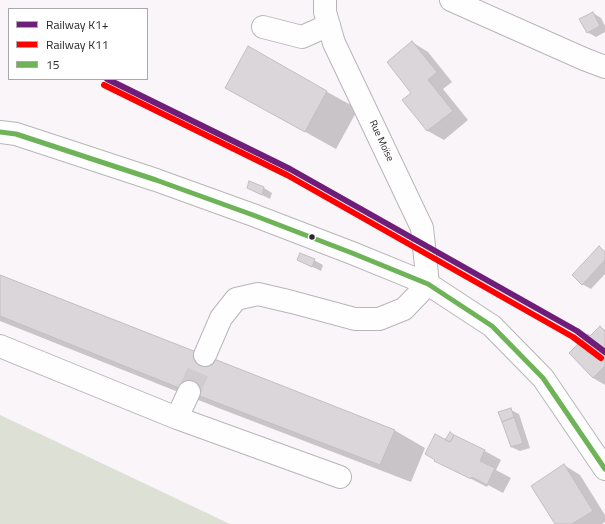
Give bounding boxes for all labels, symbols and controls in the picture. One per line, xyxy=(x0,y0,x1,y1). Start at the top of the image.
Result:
legend xyxy=(8,8,148,80)
text: Railway K1+ xyxy=(46,15,109,34)
text: Railway K11 xyxy=(46,35,109,54)
text: 15 xyxy=(46,55,59,74)
street label: Rue Moïse xyxy=(366,118,396,164)
unlabelled marker xyxy=(307,232,317,242)

